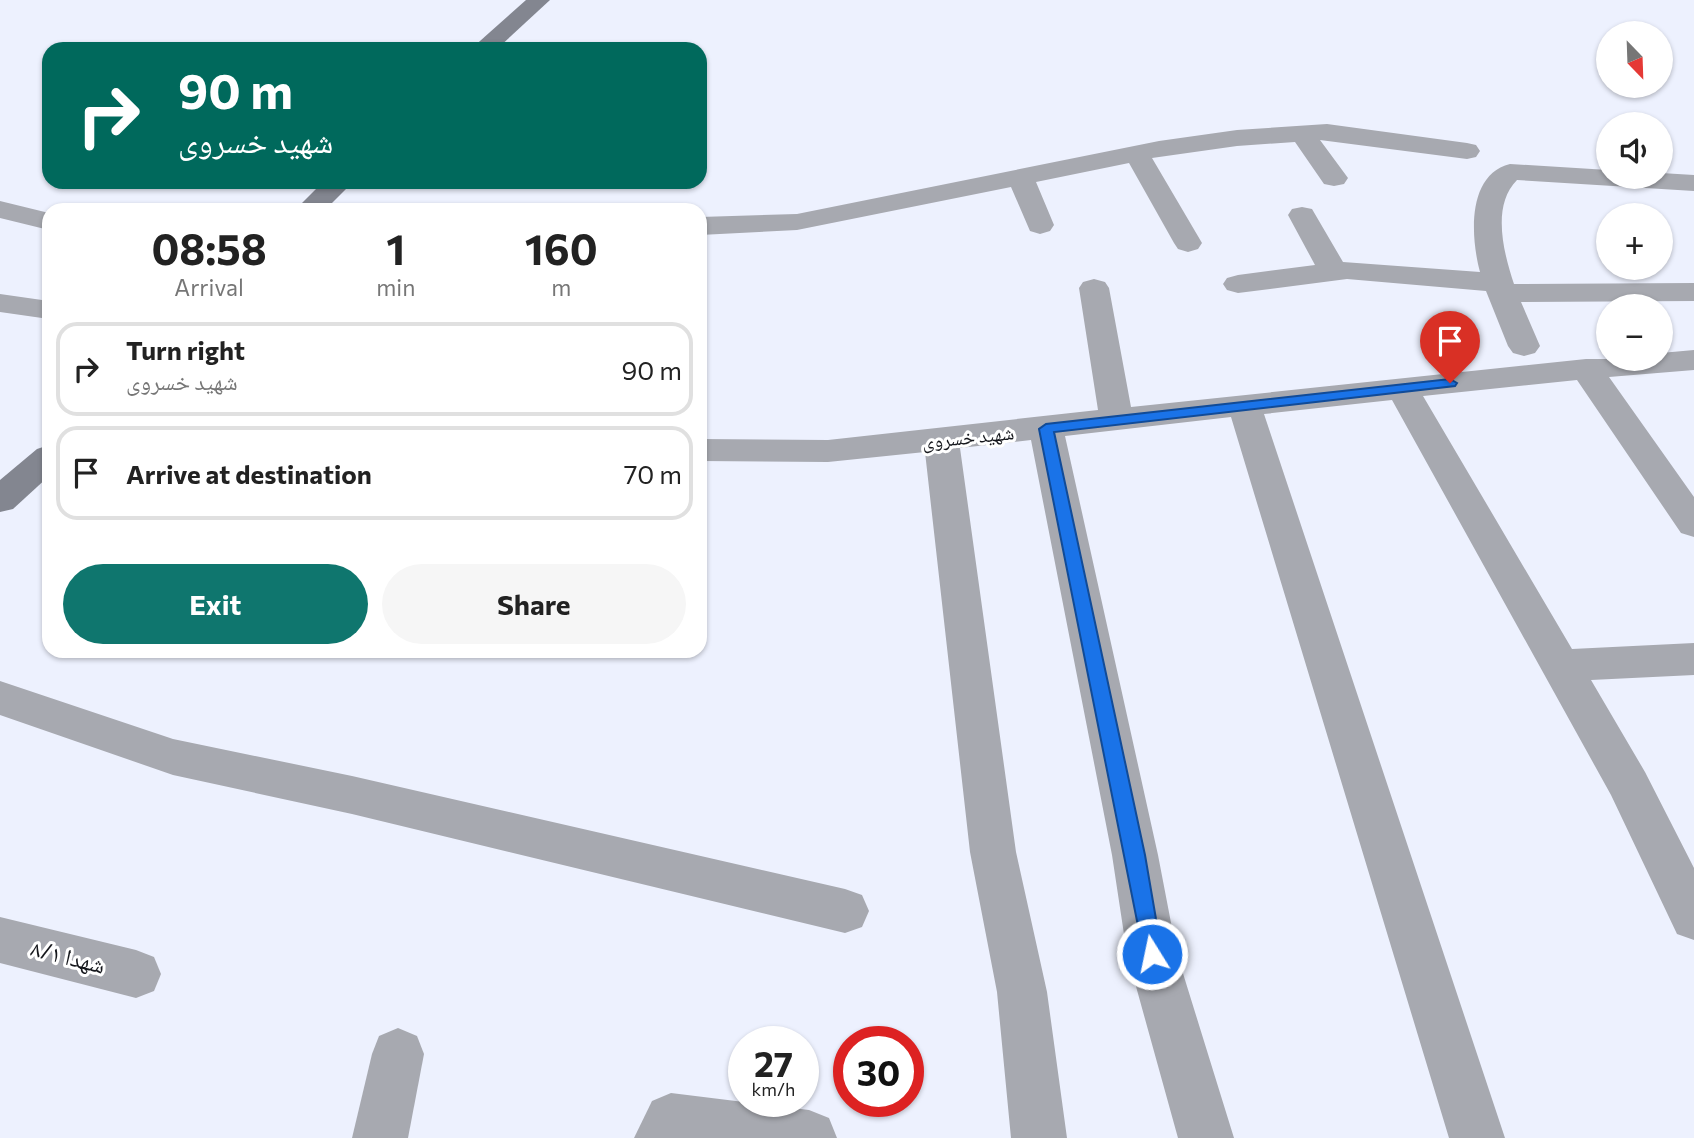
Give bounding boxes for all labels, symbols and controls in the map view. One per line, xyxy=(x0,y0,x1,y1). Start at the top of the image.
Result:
north arrow xyxy=(1596,21,1673,98)
map controls xyxy=(1596,21,1673,371)
text: 90 m xyxy=(178,59,293,119)
icon: right xyxy=(63,70,154,161)
button: sound xyxy=(1596,112,1673,189)
text: شهید خسروی xyxy=(178,120,333,160)
button: + xyxy=(1596,203,1673,280)
text: 08:58 xyxy=(151,222,267,274)
text: 1 xyxy=(386,222,405,274)
text: 160 xyxy=(525,222,598,274)
text: Arrival xyxy=(174,273,244,301)
text: min xyxy=(376,273,415,301)
text: m xyxy=(551,273,571,301)
button: − xyxy=(1596,294,1673,371)
pin xyxy=(1420,311,1480,383)
icon: arrive xyxy=(1431,322,1469,360)
text: Turn right xyxy=(126,334,245,365)
icon: right xyxy=(67,350,105,388)
text: 90 m xyxy=(622,354,682,385)
text: شهید خسروی xyxy=(126,367,238,395)
street label: شهید خسروی xyxy=(921,420,1015,454)
icon: arrive xyxy=(67,454,105,492)
text: Arrive at destination xyxy=(126,458,372,489)
text: 70 m xyxy=(624,458,682,489)
button: Exit xyxy=(63,564,368,644)
button: Share xyxy=(382,564,686,644)
position arrow xyxy=(1115,917,1189,991)
street label: شهدا ۸/۱ xyxy=(28,933,108,979)
speed limit sign: 30 xyxy=(833,1026,924,1117)
text: 27 xyxy=(754,1041,793,1084)
text: km/h xyxy=(752,1078,795,1100)

